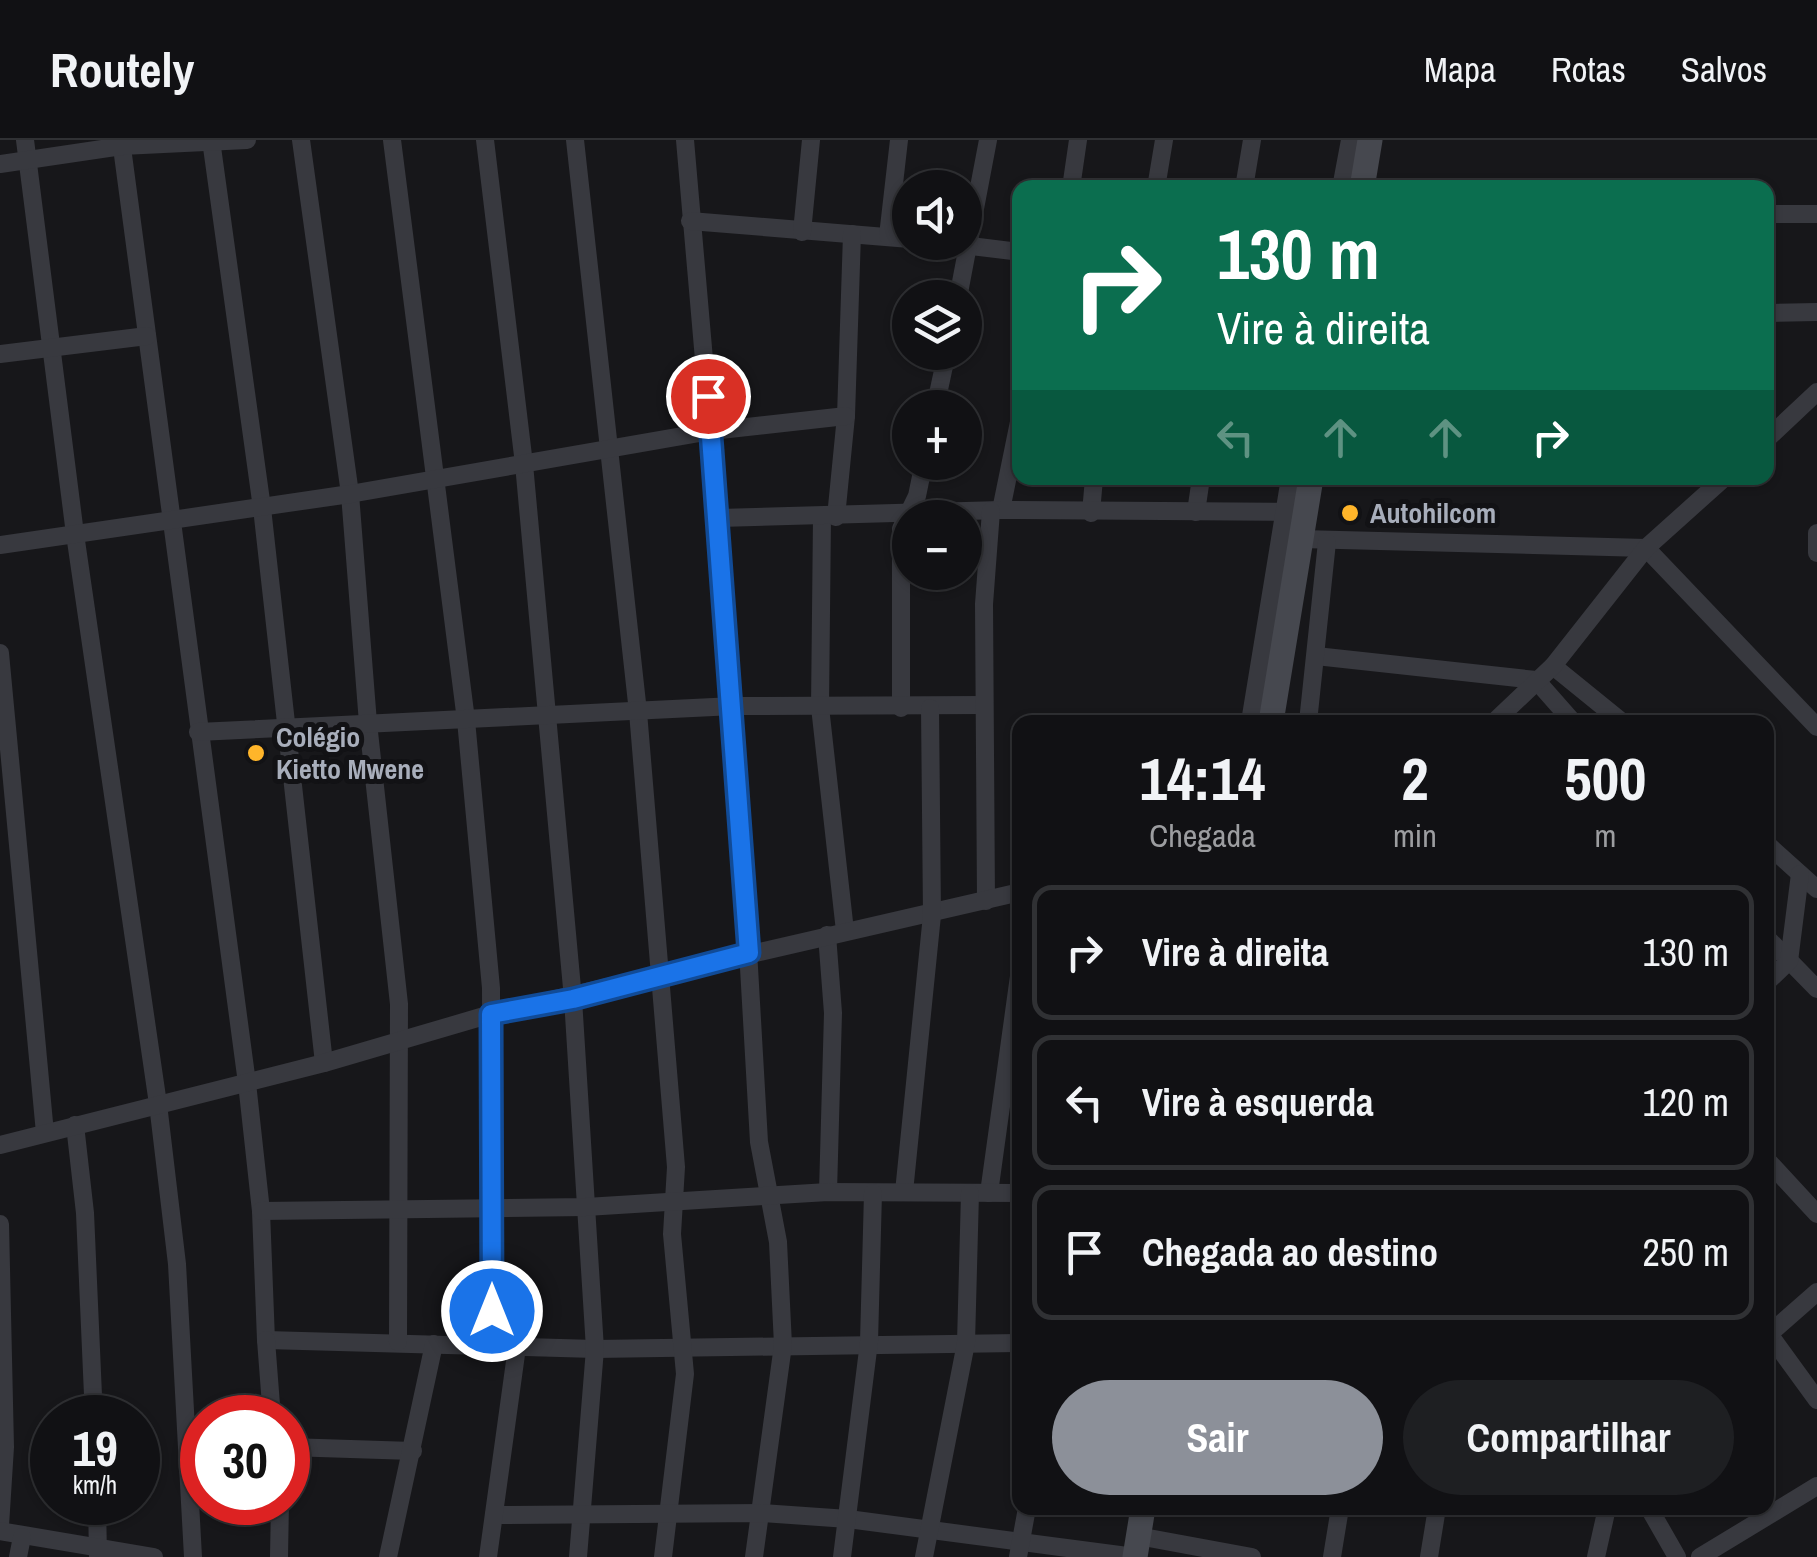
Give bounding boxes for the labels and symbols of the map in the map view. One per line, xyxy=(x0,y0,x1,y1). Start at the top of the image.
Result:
pin xyxy=(666,354,751,439)
place label: Autohilcom xyxy=(1370,494,1496,532)
marker: Autohilcom xyxy=(1339,502,1361,524)
place label: Colégio Kietto Mwene xyxy=(276,718,424,788)
marker: Colégio Kietto Mwene xyxy=(245,742,267,764)
position arrow xyxy=(440,1259,544,1363)
speed limit sign: 30 xyxy=(180,1395,310,1525)

